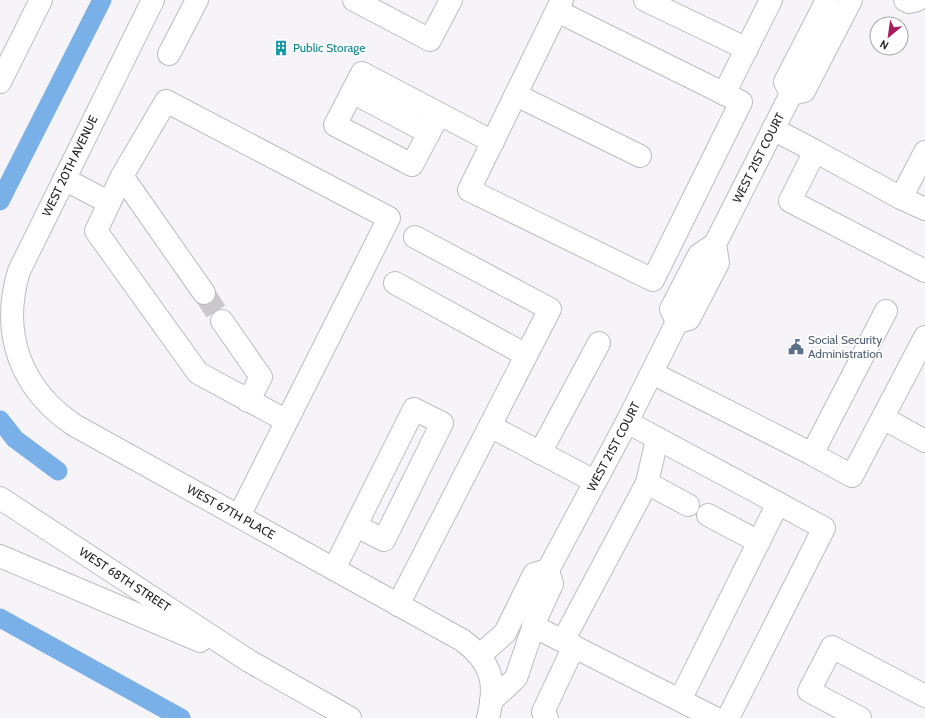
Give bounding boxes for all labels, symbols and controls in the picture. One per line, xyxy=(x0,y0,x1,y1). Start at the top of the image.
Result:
north arrow xyxy=(869,16,909,56)
text: N xyxy=(877,37,891,53)
building icon: Public Storage xyxy=(272,39,290,57)
place label: Public Storage xyxy=(293,40,365,55)
street label: WEST 21ST COURT xyxy=(729,110,788,205)
street label: WEST 20TH AVENUE xyxy=(39,112,101,219)
place label: Social Security Administration xyxy=(808,332,883,361)
public building icon: Social Security Administration xyxy=(787,338,805,356)
street label: WEST 21ST COURT xyxy=(583,399,643,494)
street label: WEST 67TH PLACE xyxy=(184,481,278,542)
street label: WEST 68TH STREET xyxy=(76,544,174,615)

